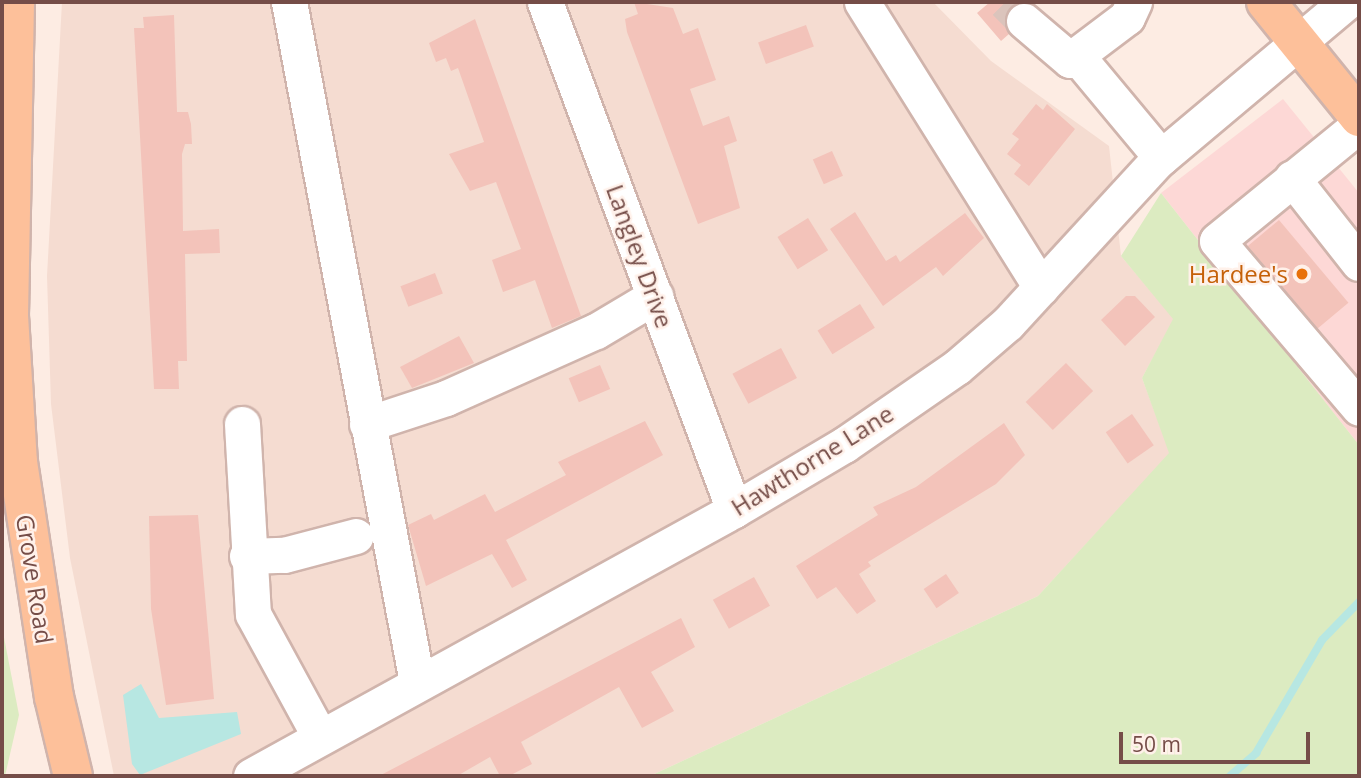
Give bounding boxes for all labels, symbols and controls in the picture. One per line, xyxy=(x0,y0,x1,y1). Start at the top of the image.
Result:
street label: Langley Drive xyxy=(601,181,679,331)
place label: Hardee's xyxy=(1189,260,1288,288)
marker: Hardee's xyxy=(1294,266,1310,282)
street label: Hawthorne Lane xyxy=(726,399,898,521)
street label: Grove Road xyxy=(11,512,59,646)
scale bar xyxy=(1123,718,1314,762)
text: 50 m xyxy=(1132,730,1181,758)

